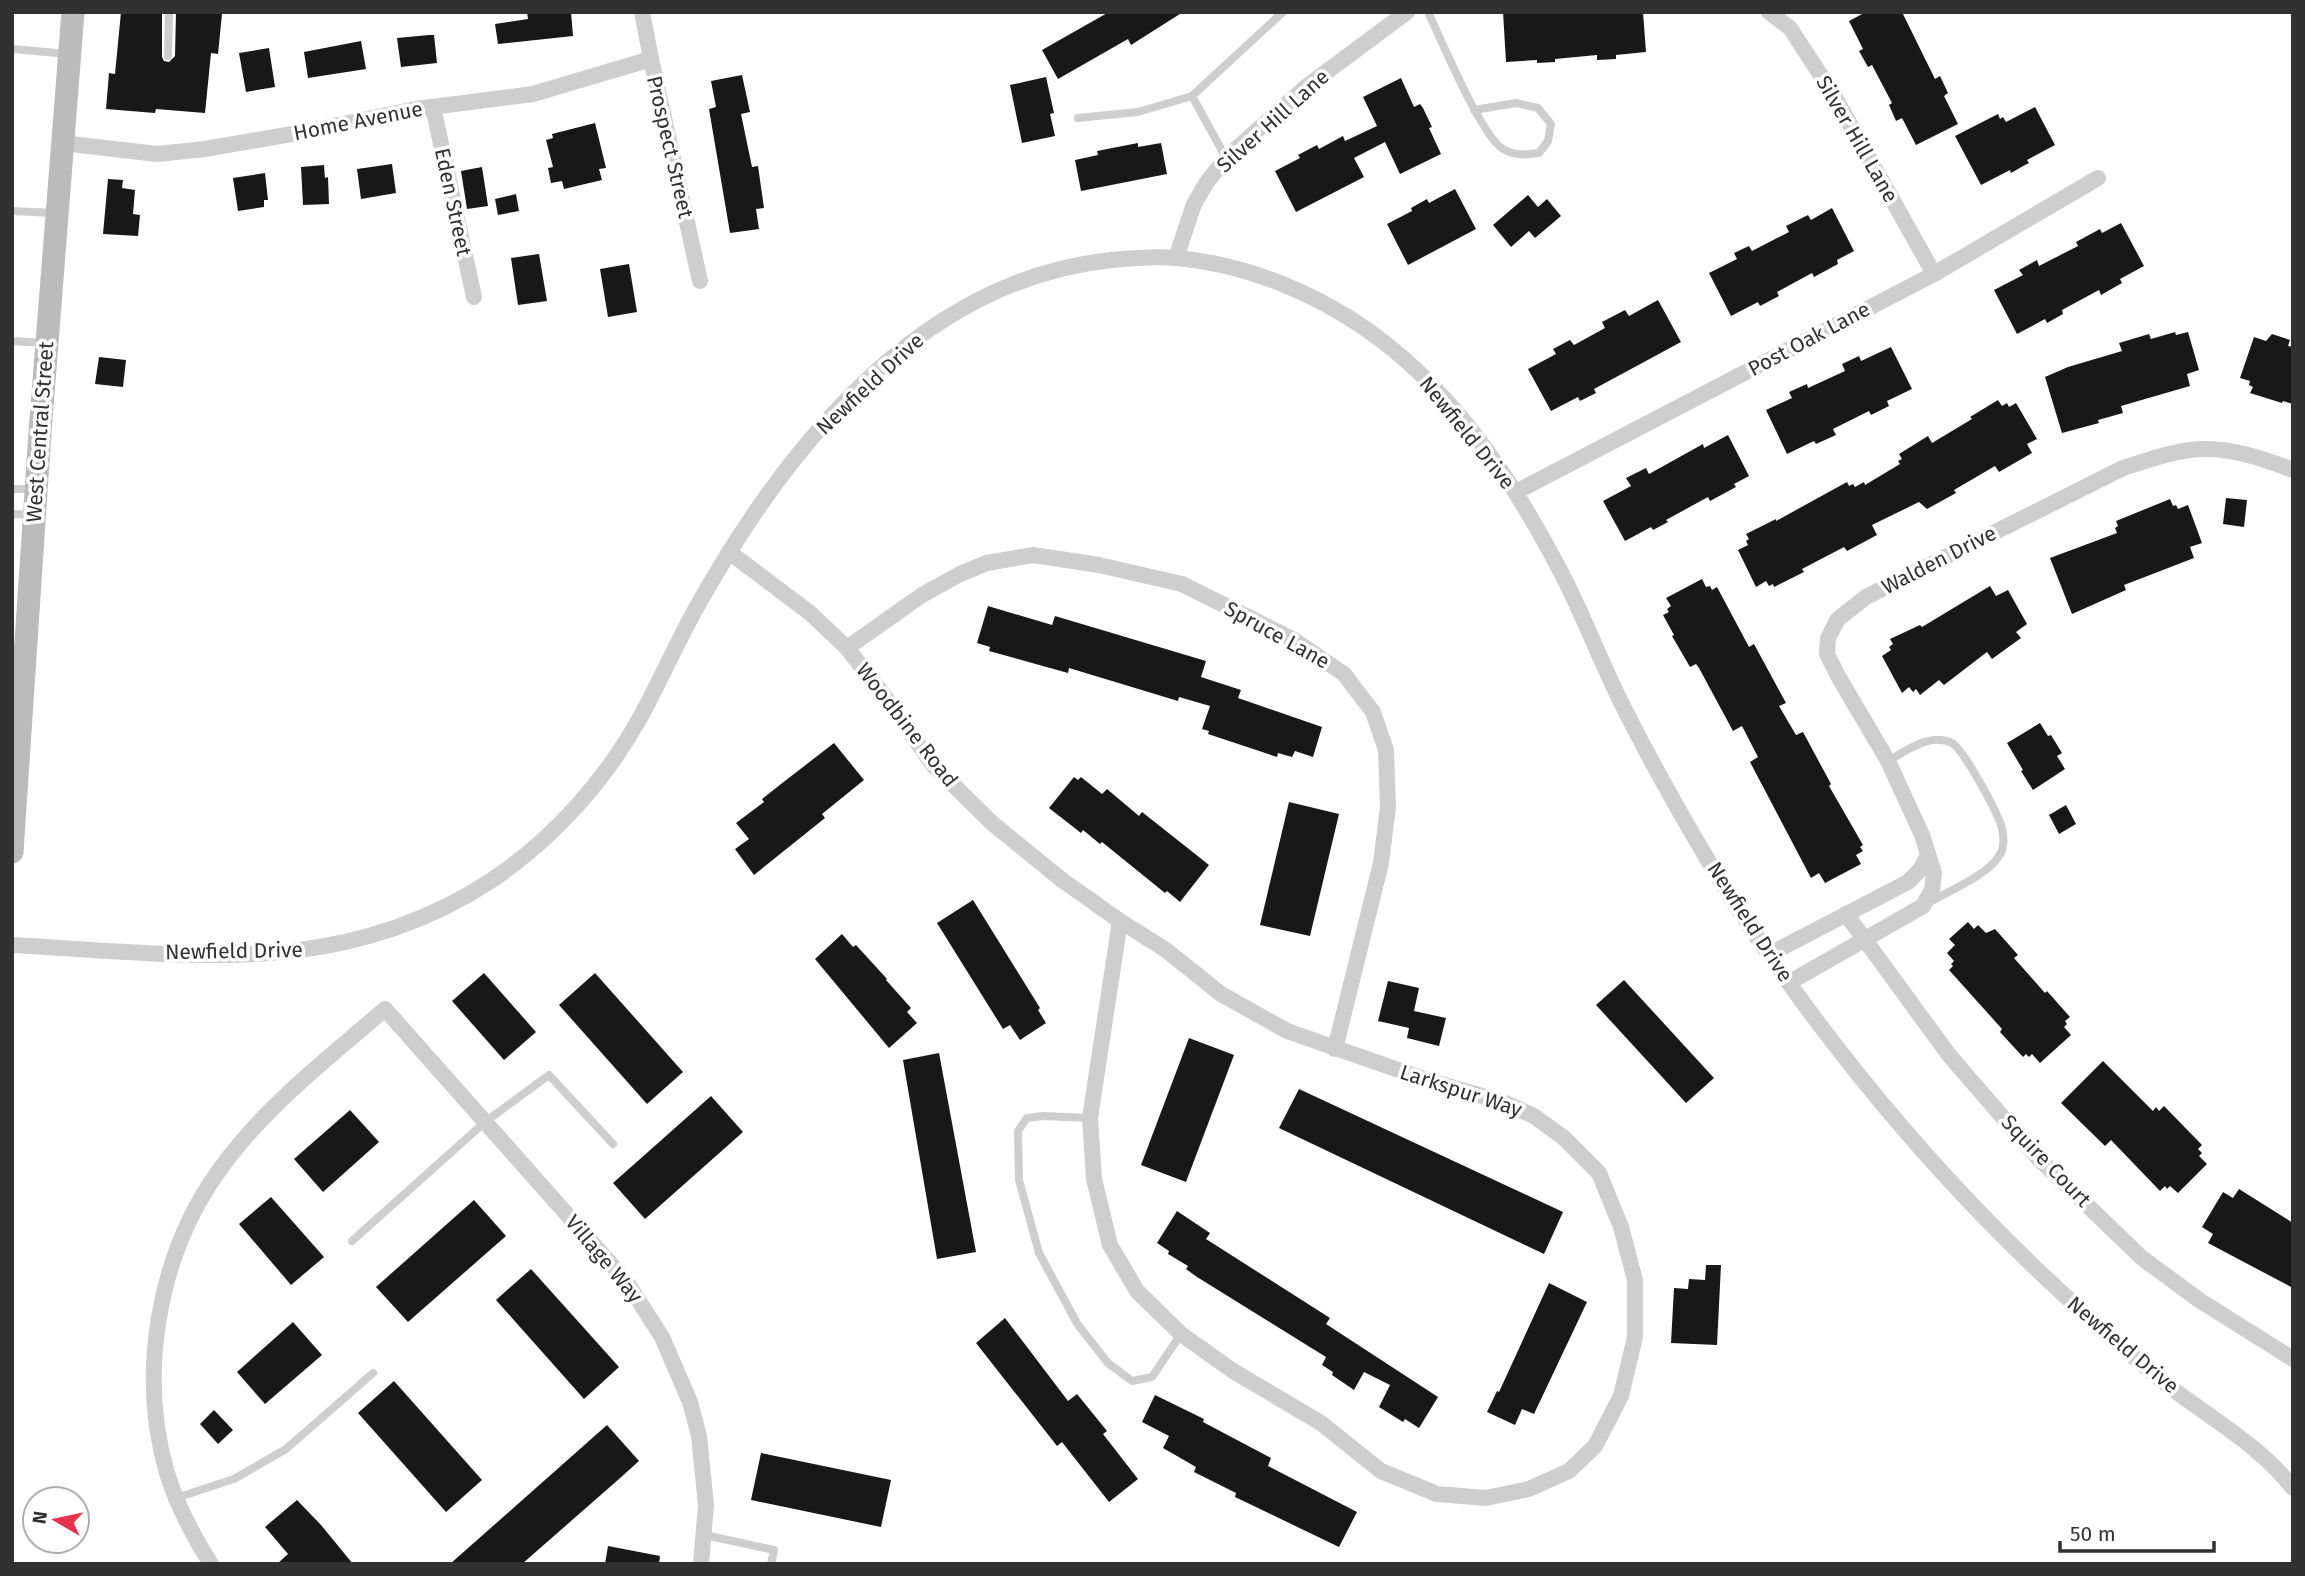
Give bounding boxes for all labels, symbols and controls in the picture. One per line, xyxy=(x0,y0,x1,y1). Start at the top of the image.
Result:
street label: Silver Hill Lane xyxy=(1211,64,1335,178)
street label: Silver Hill Lane xyxy=(1810,71,1904,207)
street label: Prospect Street xyxy=(641,73,699,221)
street label: Home Avenue xyxy=(291,96,425,146)
street label: Eden Street xyxy=(429,146,477,259)
street label: Post Oak Lane xyxy=(1744,296,1874,382)
street label: Newfield Drive xyxy=(811,328,929,440)
street label: West Central Street xyxy=(21,340,59,523)
street label: Newfield Drive xyxy=(1414,371,1520,495)
street label: Walden Drive xyxy=(1877,520,2001,600)
street label: Spruce Lane xyxy=(1220,595,1334,675)
street label: Woodbine Road xyxy=(850,658,964,792)
street label: Newfield Drive xyxy=(1702,857,1798,987)
street label: Newfield Drive xyxy=(165,937,303,965)
street label: Larkspur Way xyxy=(1397,1059,1526,1123)
street label: Squire Court xyxy=(1996,1109,2097,1213)
street label: Village Way xyxy=(560,1210,649,1309)
street label: Newfield Drive xyxy=(2062,1291,2184,1399)
north arrow xyxy=(21,1485,91,1555)
text: N xyxy=(27,1509,52,1525)
scale bar xyxy=(2060,1510,2214,1554)
text: 50 m xyxy=(2070,1521,2116,1547)

